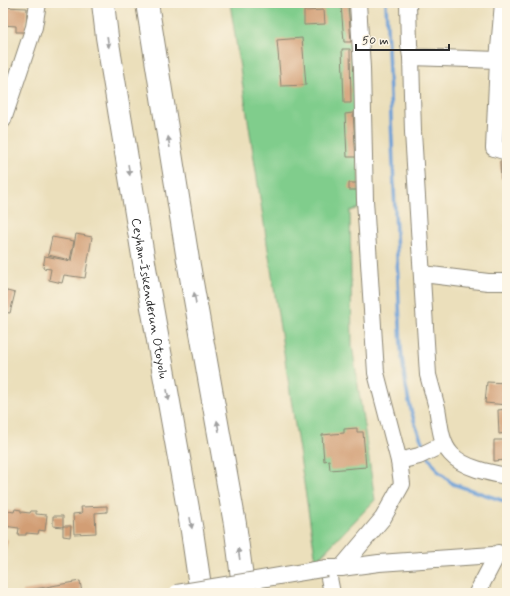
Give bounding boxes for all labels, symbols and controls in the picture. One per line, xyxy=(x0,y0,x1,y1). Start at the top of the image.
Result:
scale bar xyxy=(356,26,449,52)
text: 50 m xyxy=(362,33,389,49)
one-way arrow xyxy=(105,36,111,48)
one-way arrow xyxy=(165,136,171,148)
one-way arrow xyxy=(126,164,132,176)
street label: Ceyhan-İskenderun Otoyolu xyxy=(127,217,172,380)
one-way arrow xyxy=(192,292,198,304)
one-way arrow xyxy=(165,388,171,401)
one-way arrow xyxy=(214,420,220,432)
one-way arrow xyxy=(188,516,194,529)
one-way arrow xyxy=(236,548,242,560)

